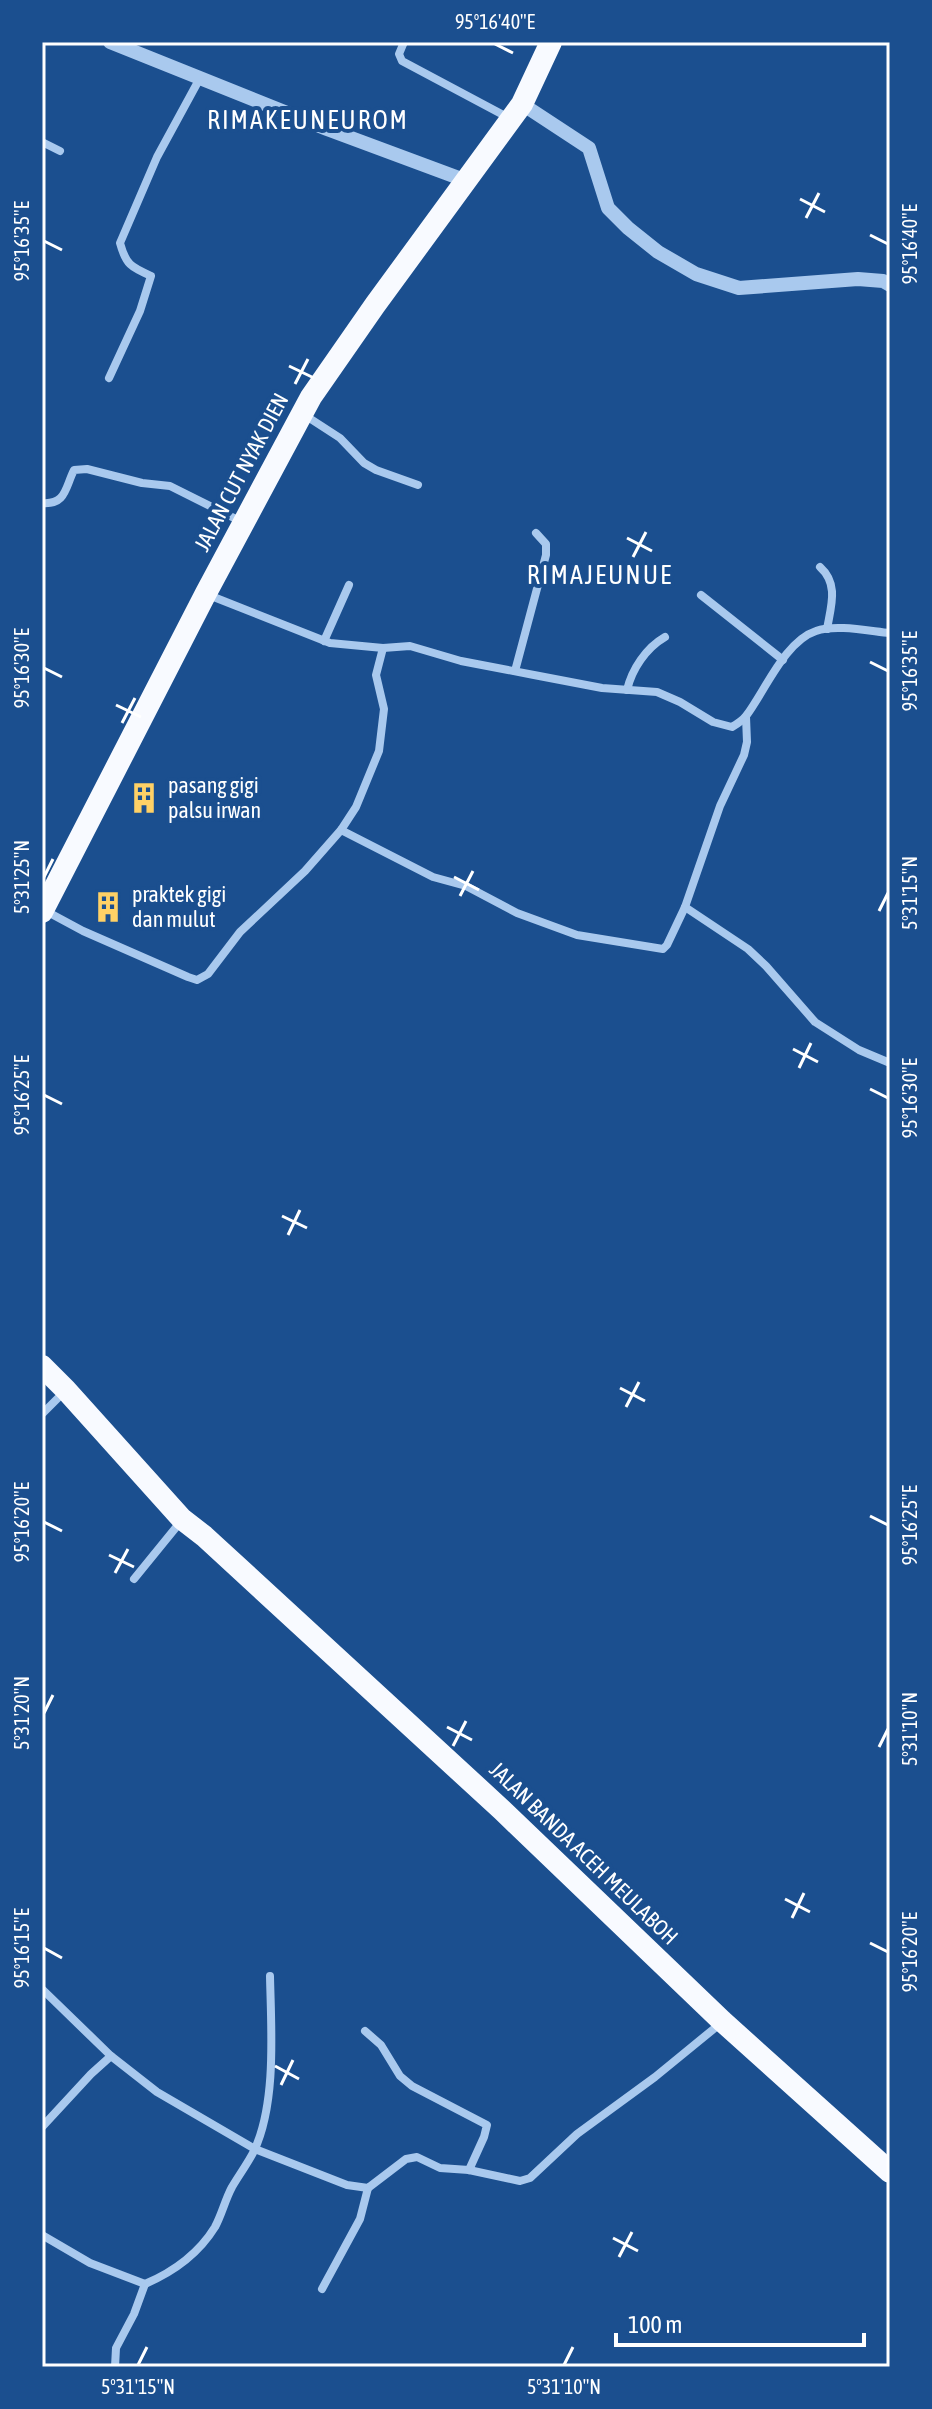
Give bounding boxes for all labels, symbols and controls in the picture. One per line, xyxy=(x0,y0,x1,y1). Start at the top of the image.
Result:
text: 95°16'40"E xyxy=(455,10,536,33)
district label: RIMAKEUNEUROM xyxy=(207,105,409,135)
text: 95°16'35"E xyxy=(10,200,33,281)
text: 95°16'40"E xyxy=(898,203,921,284)
street label: JALAN CUT NYAK DIEN xyxy=(188,389,294,555)
district label: RIMAJEUNUE xyxy=(527,560,673,590)
text: 95°16'30"E xyxy=(10,627,33,708)
text: 95°16'35"E xyxy=(898,630,921,711)
place label: pasang gigi palsu irwan xyxy=(168,772,261,823)
building icon: pasang gigi palsu irwan xyxy=(127,781,161,815)
text: 5°31'25"N xyxy=(10,840,33,914)
text: 5°31'15"N xyxy=(898,856,921,930)
place label: praktek gigi dan mulut xyxy=(132,881,226,932)
building icon: praktek gigi dan mulut xyxy=(91,890,125,924)
text: 95°16'25"E xyxy=(10,1054,33,1135)
text: 95°16'30"E xyxy=(898,1057,921,1138)
text: 95°16'20"E xyxy=(10,1481,33,1562)
text: 95°16'25"E xyxy=(898,1484,921,1565)
text: 5°31'20"N xyxy=(10,1676,33,1750)
text: 5°31'10"N xyxy=(898,1692,921,1766)
street label: JALAN BANDA ACEH MEULABOH xyxy=(484,1756,684,1950)
text: 95°16'15"E xyxy=(10,1907,33,1988)
text: 95°16'20"E xyxy=(898,1911,921,1992)
scale bar xyxy=(616,2297,864,2347)
text: 100 m xyxy=(628,2311,682,2338)
text: 5°31'15"N xyxy=(101,2375,175,2398)
text: 5°31'10"N xyxy=(527,2375,601,2398)

